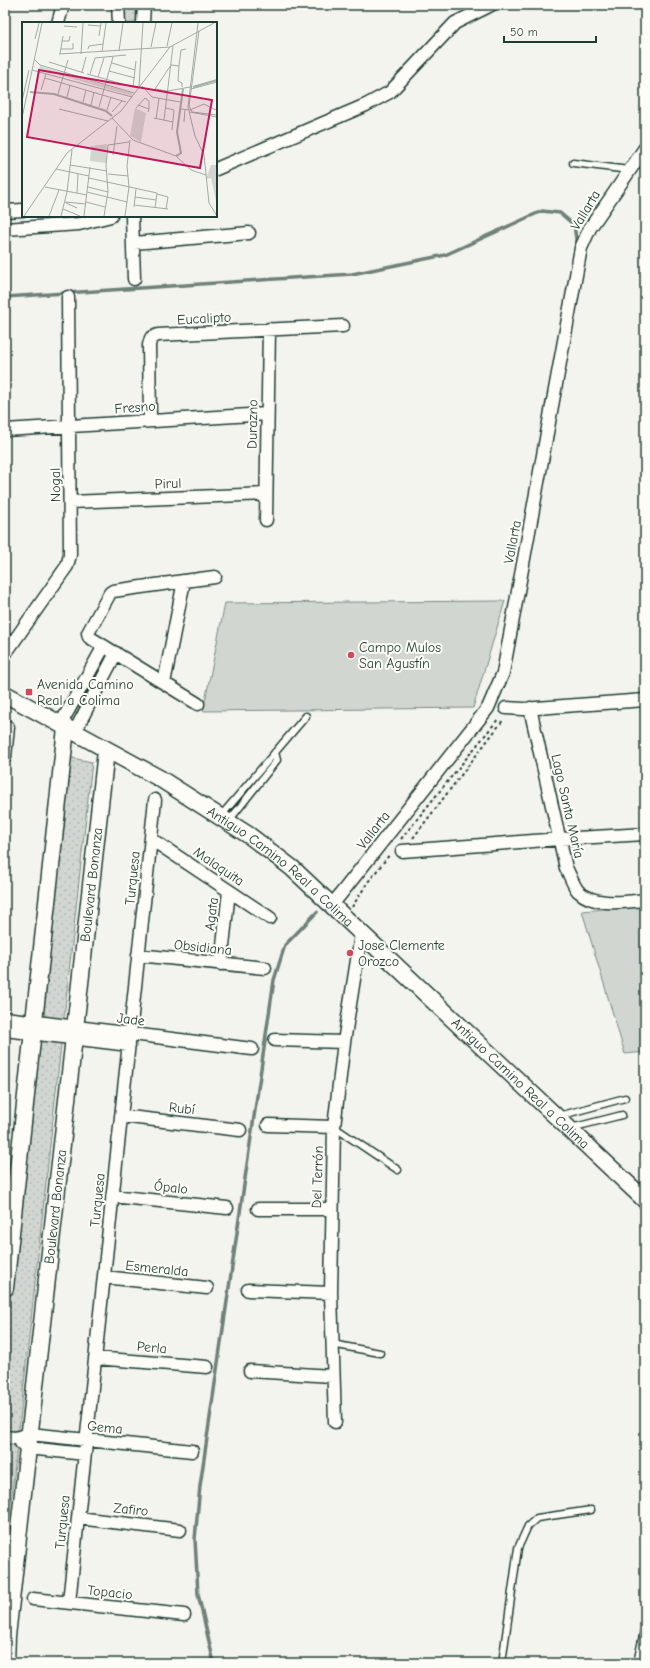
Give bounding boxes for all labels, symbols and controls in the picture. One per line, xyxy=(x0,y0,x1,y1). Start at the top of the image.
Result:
scale bar xyxy=(504,18,596,44)
inset map xyxy=(22,22,217,217)
text: 50 m xyxy=(510,25,538,39)
street label: Vallarta xyxy=(567,187,604,233)
street label: Eucalipto xyxy=(177,309,231,328)
street label: Fresno xyxy=(114,398,156,417)
street label: Durazno xyxy=(244,399,261,449)
street label: Nogal xyxy=(47,468,64,502)
street label: Pirul xyxy=(154,475,182,492)
street label: Vallarta xyxy=(500,519,525,565)
place label: Campo Mulos San Agustín xyxy=(359,639,441,672)
marker: Campo Mulos San Agustín xyxy=(346,650,356,660)
place label: Avenida Camino Real a Colima xyxy=(37,676,134,709)
marker: Avenida Camino Real a Colima xyxy=(24,687,34,697)
street label: Lago Santa María xyxy=(547,752,588,860)
street label: Antiguo Camino Real a Colima xyxy=(204,803,357,930)
street label: Vallarta xyxy=(353,808,394,853)
street label: Boulevard Bonanza xyxy=(77,827,106,943)
street label: Malaquita xyxy=(190,843,247,890)
street label: Turquesa xyxy=(121,850,144,906)
street label: Agata xyxy=(201,896,222,932)
street label: Obsidiana xyxy=(173,936,233,959)
place label: Jose Clemente Orozco xyxy=(358,937,445,970)
marker: Jose Clemente Orozco xyxy=(345,948,355,958)
street label: Jade xyxy=(116,1009,146,1030)
street label: Antiguo Camino Real a Colima xyxy=(448,1014,593,1152)
street label: Rubí xyxy=(168,1099,197,1118)
street label: Del Terrón xyxy=(308,1145,327,1209)
street label: Boulevard Bonanza xyxy=(41,1149,70,1265)
street label: Turquesa xyxy=(86,1172,109,1228)
street label: Ópalo xyxy=(153,1177,189,1198)
street label: Esmeralda xyxy=(125,1257,189,1280)
street label: Perla xyxy=(136,1338,168,1357)
street label: Gema xyxy=(86,1417,124,1438)
street label: Turquesa xyxy=(51,1494,74,1550)
street label: Zafiro xyxy=(113,1499,149,1520)
street label: Topacio xyxy=(86,1582,133,1603)

